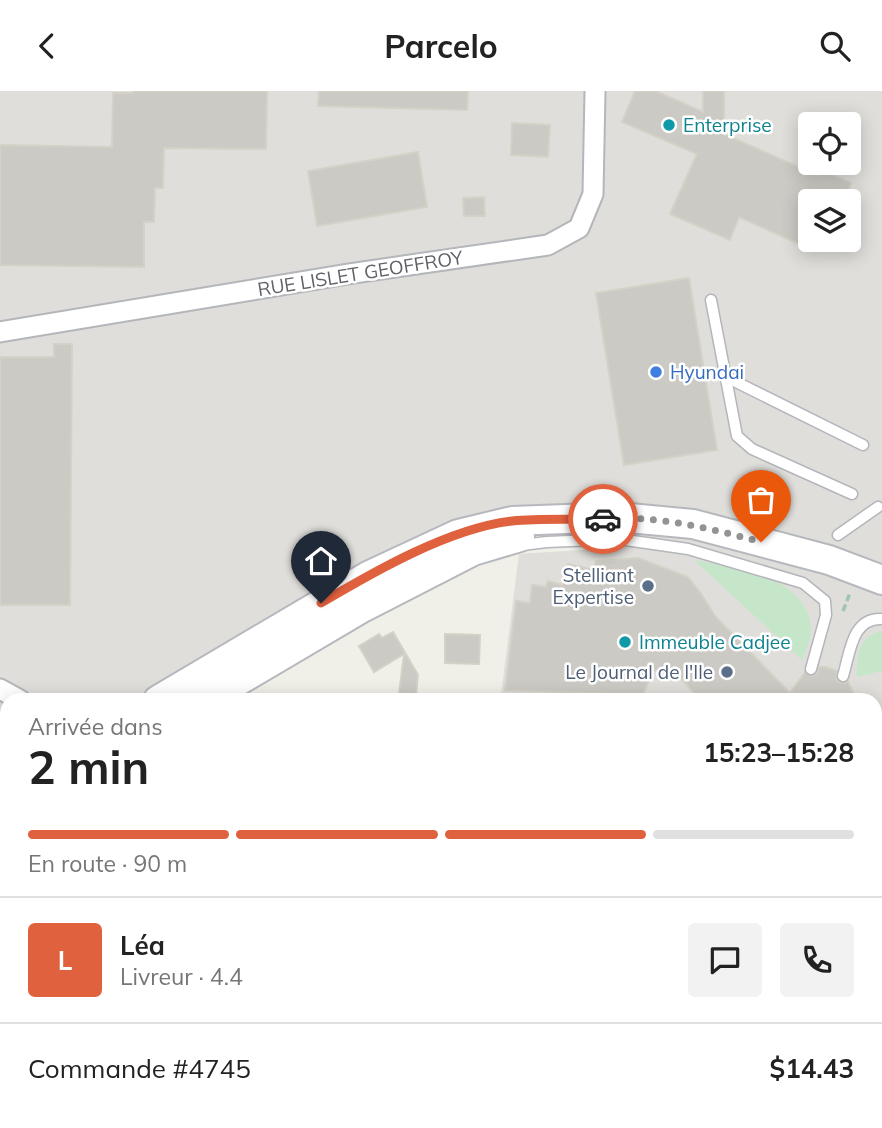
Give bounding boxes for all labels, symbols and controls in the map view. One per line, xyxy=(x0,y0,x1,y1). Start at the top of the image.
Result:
text: Parcelo xyxy=(384,26,498,66)
icon: back xyxy=(28,27,66,65)
icon: search xyxy=(816,27,854,65)
map controls xyxy=(798,112,861,252)
button: locate xyxy=(798,112,861,175)
place label: Enterprise xyxy=(683,113,772,137)
marker: Enterprise xyxy=(661,117,677,133)
button: layers xyxy=(798,189,861,252)
street label: RUE LISLET GEOFFROY xyxy=(256,245,465,301)
place label: Hyundai xyxy=(670,360,744,384)
marker: Hyundai xyxy=(648,364,664,380)
pin xyxy=(731,470,791,542)
icon: bag xyxy=(742,481,780,519)
courier xyxy=(568,484,638,554)
icon: car xyxy=(584,500,622,538)
pin xyxy=(291,531,351,603)
icon: home xyxy=(302,542,340,580)
place label: Stelliant Expertise xyxy=(553,563,634,609)
marker: Stelliant Expertise xyxy=(640,578,656,594)
place label: Immeuble Cadjee xyxy=(639,630,790,654)
marker: Immeuble Cadjee xyxy=(617,634,633,650)
place label: Le Journal de l'Ile xyxy=(565,660,713,684)
marker: Le Journal de l'Ile xyxy=(719,664,735,680)
text: Arrivée dans xyxy=(28,712,163,741)
text: 15:23–15:28 xyxy=(703,736,854,769)
text: 2 min xyxy=(28,738,149,796)
text: En route · 90 m xyxy=(28,849,187,878)
button: chat xyxy=(688,923,762,997)
button: phone xyxy=(780,923,854,997)
text: Léa xyxy=(120,929,165,962)
text: L xyxy=(58,944,72,977)
text: Livreur · 4.4 xyxy=(120,962,243,991)
text: Commande #4745 xyxy=(28,1052,251,1085)
text: $14.43 xyxy=(770,1052,854,1085)

